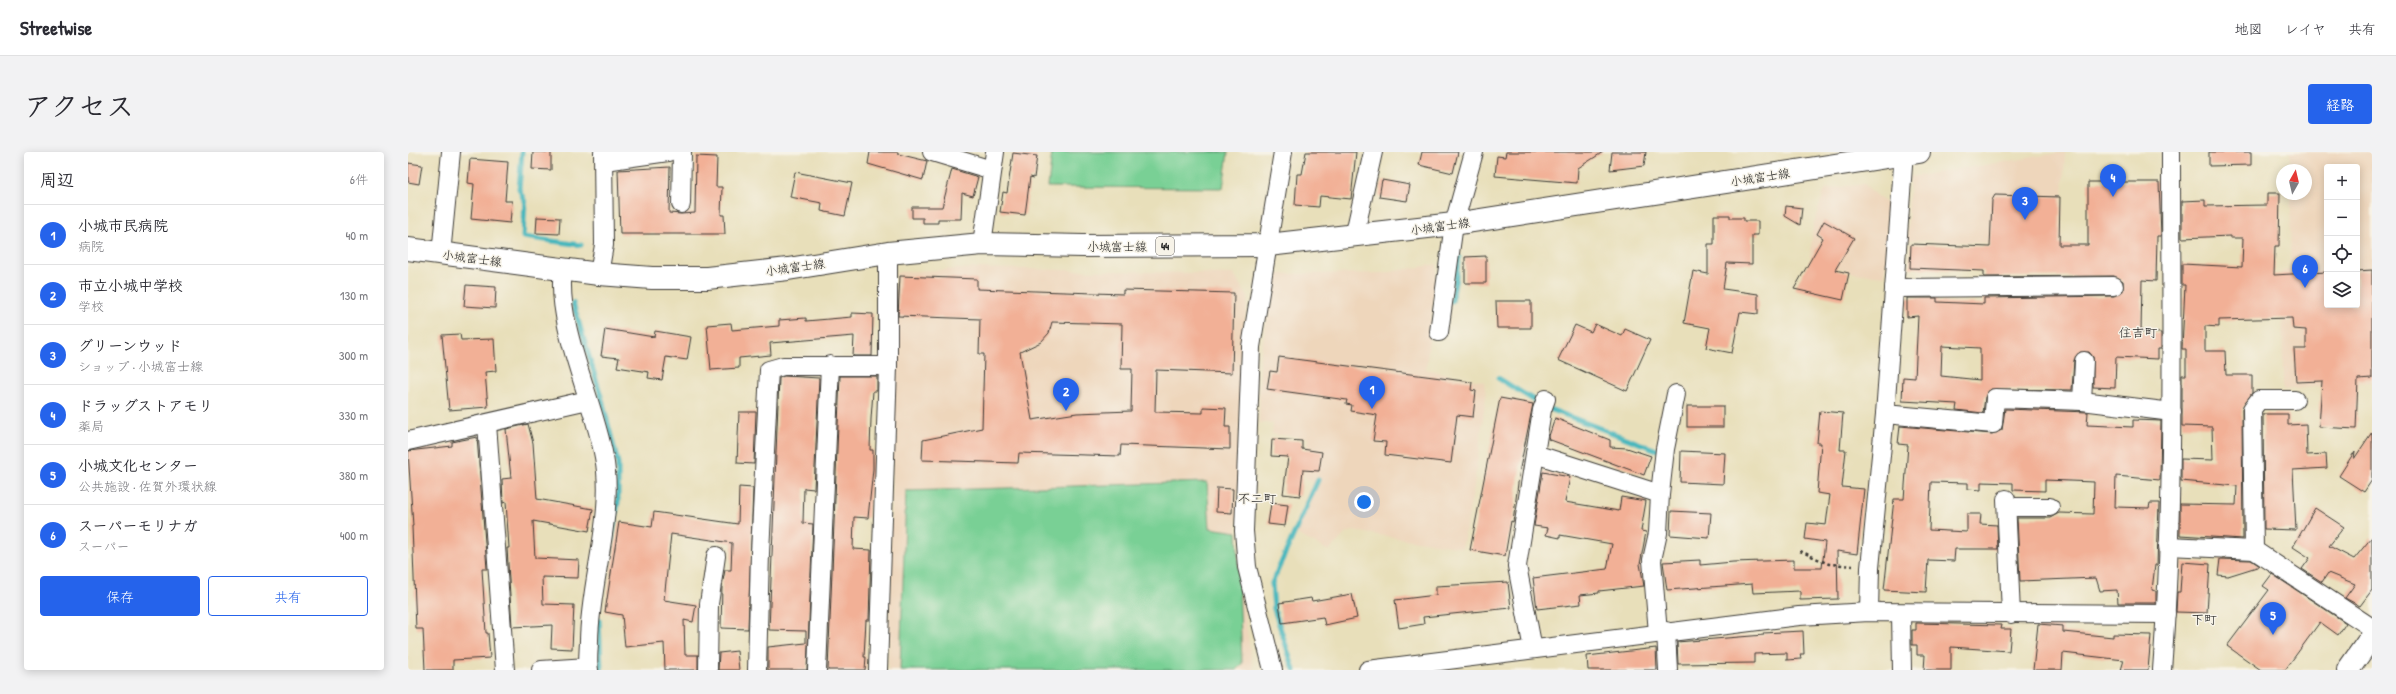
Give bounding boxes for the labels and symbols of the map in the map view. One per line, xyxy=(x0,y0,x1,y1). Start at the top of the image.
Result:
street label: 小城富士線 xyxy=(1729,164,1791,190)
pin: 4 xyxy=(2100,164,2126,197)
north arrow xyxy=(2276,164,2312,200)
pin: 3 xyxy=(2012,187,2038,220)
street label: 小城富士線 xyxy=(1409,213,1471,239)
road number: 44 xyxy=(1156,237,1174,255)
street label: 小城富士線 xyxy=(1087,238,1147,255)
street label: 小城富士線 xyxy=(441,246,503,270)
street label: 小城富士線 xyxy=(764,254,826,280)
pin: 6 xyxy=(2292,255,2318,288)
district label: 住吉町 xyxy=(2118,323,2158,341)
pin: 1 xyxy=(1359,376,1385,409)
pin: 2 xyxy=(1053,378,1079,411)
district label: 不二町 xyxy=(1237,489,1277,507)
your location xyxy=(1354,492,1374,512)
pin: 5 xyxy=(2260,602,2286,635)
district label: 下町 xyxy=(2191,610,2217,628)

